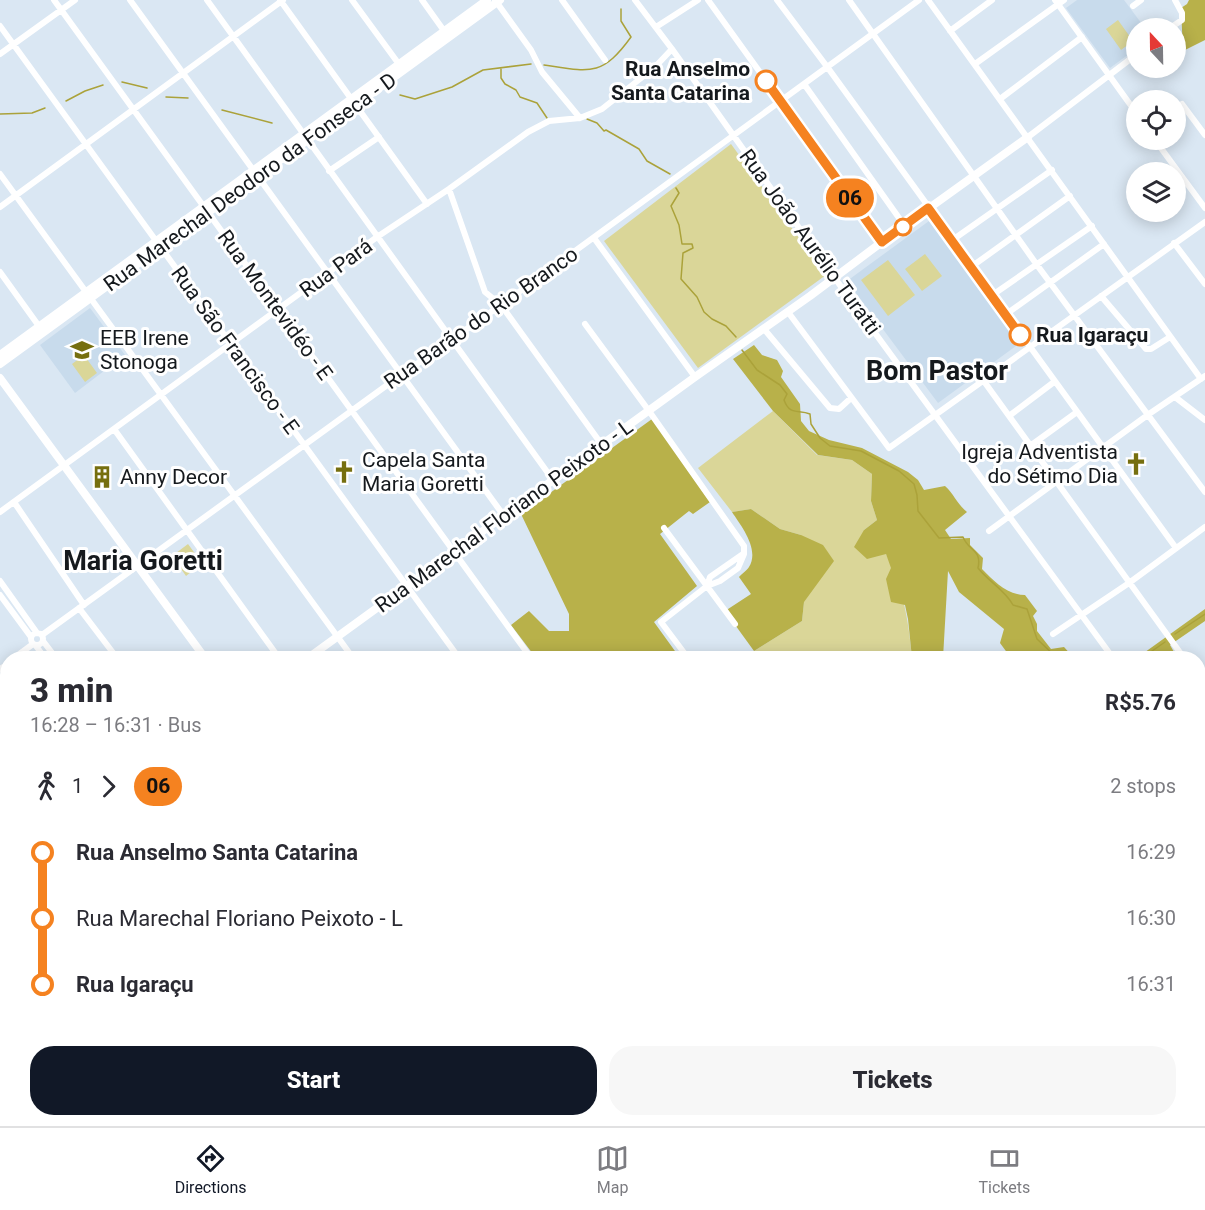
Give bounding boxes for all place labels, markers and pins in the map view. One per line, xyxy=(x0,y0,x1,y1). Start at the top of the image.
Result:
place label: Rua Anselmo Santa Catarina xyxy=(611,57,750,105)
marker: Rua Anselmo Santa Catarina xyxy=(755,70,777,92)
unlabelled marker xyxy=(894,218,912,236)
place label: Rua Igaraçu xyxy=(1036,323,1148,347)
marker: Rua Igaraçu xyxy=(1009,324,1031,346)
place label: EEB Irene Stonoga xyxy=(100,326,189,374)
school or university icon: EEB Irene Stonoga xyxy=(69,337,95,363)
place label: Igreja Adventista do Sétimo Dia xyxy=(961,440,1118,488)
place label: Capela Santa Maria Goretti xyxy=(362,448,486,496)
church icon: Igreja Adventista do Sétimo Dia xyxy=(1123,451,1149,477)
church icon: Capela Santa Maria Goretti xyxy=(331,459,357,485)
building icon: Anny Decor xyxy=(89,464,115,490)
place label: Anny Decor xyxy=(120,465,227,489)

